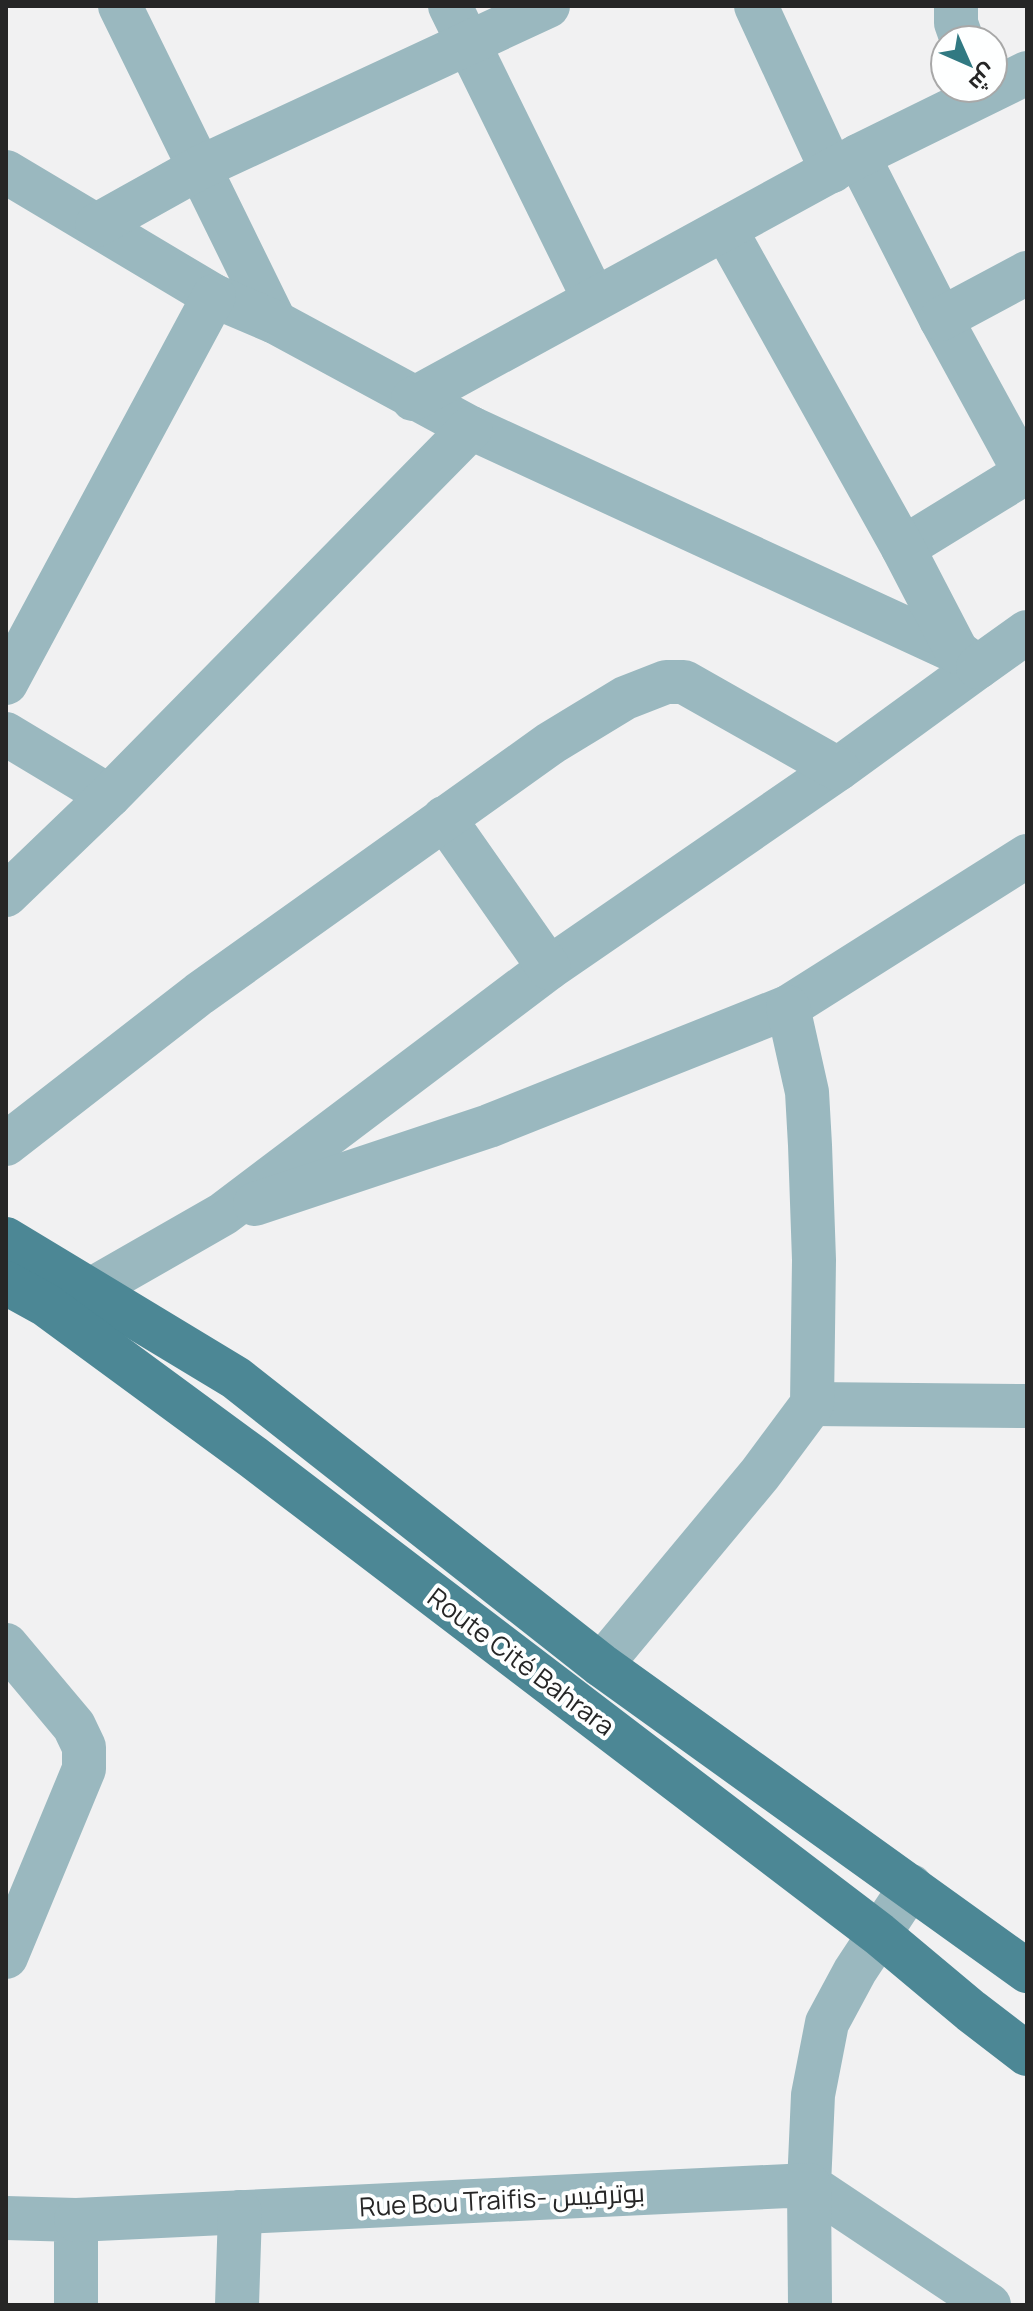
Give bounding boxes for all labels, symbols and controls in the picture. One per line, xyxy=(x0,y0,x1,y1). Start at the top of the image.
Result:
north arrow xyxy=(929,24,1009,104)
text: ش xyxy=(963,58,1004,99)
street label: Route Cité Bahrara xyxy=(421,1579,622,1743)
street label: Rue Bou Traifis- بوترفيس xyxy=(358,2174,646,2224)

